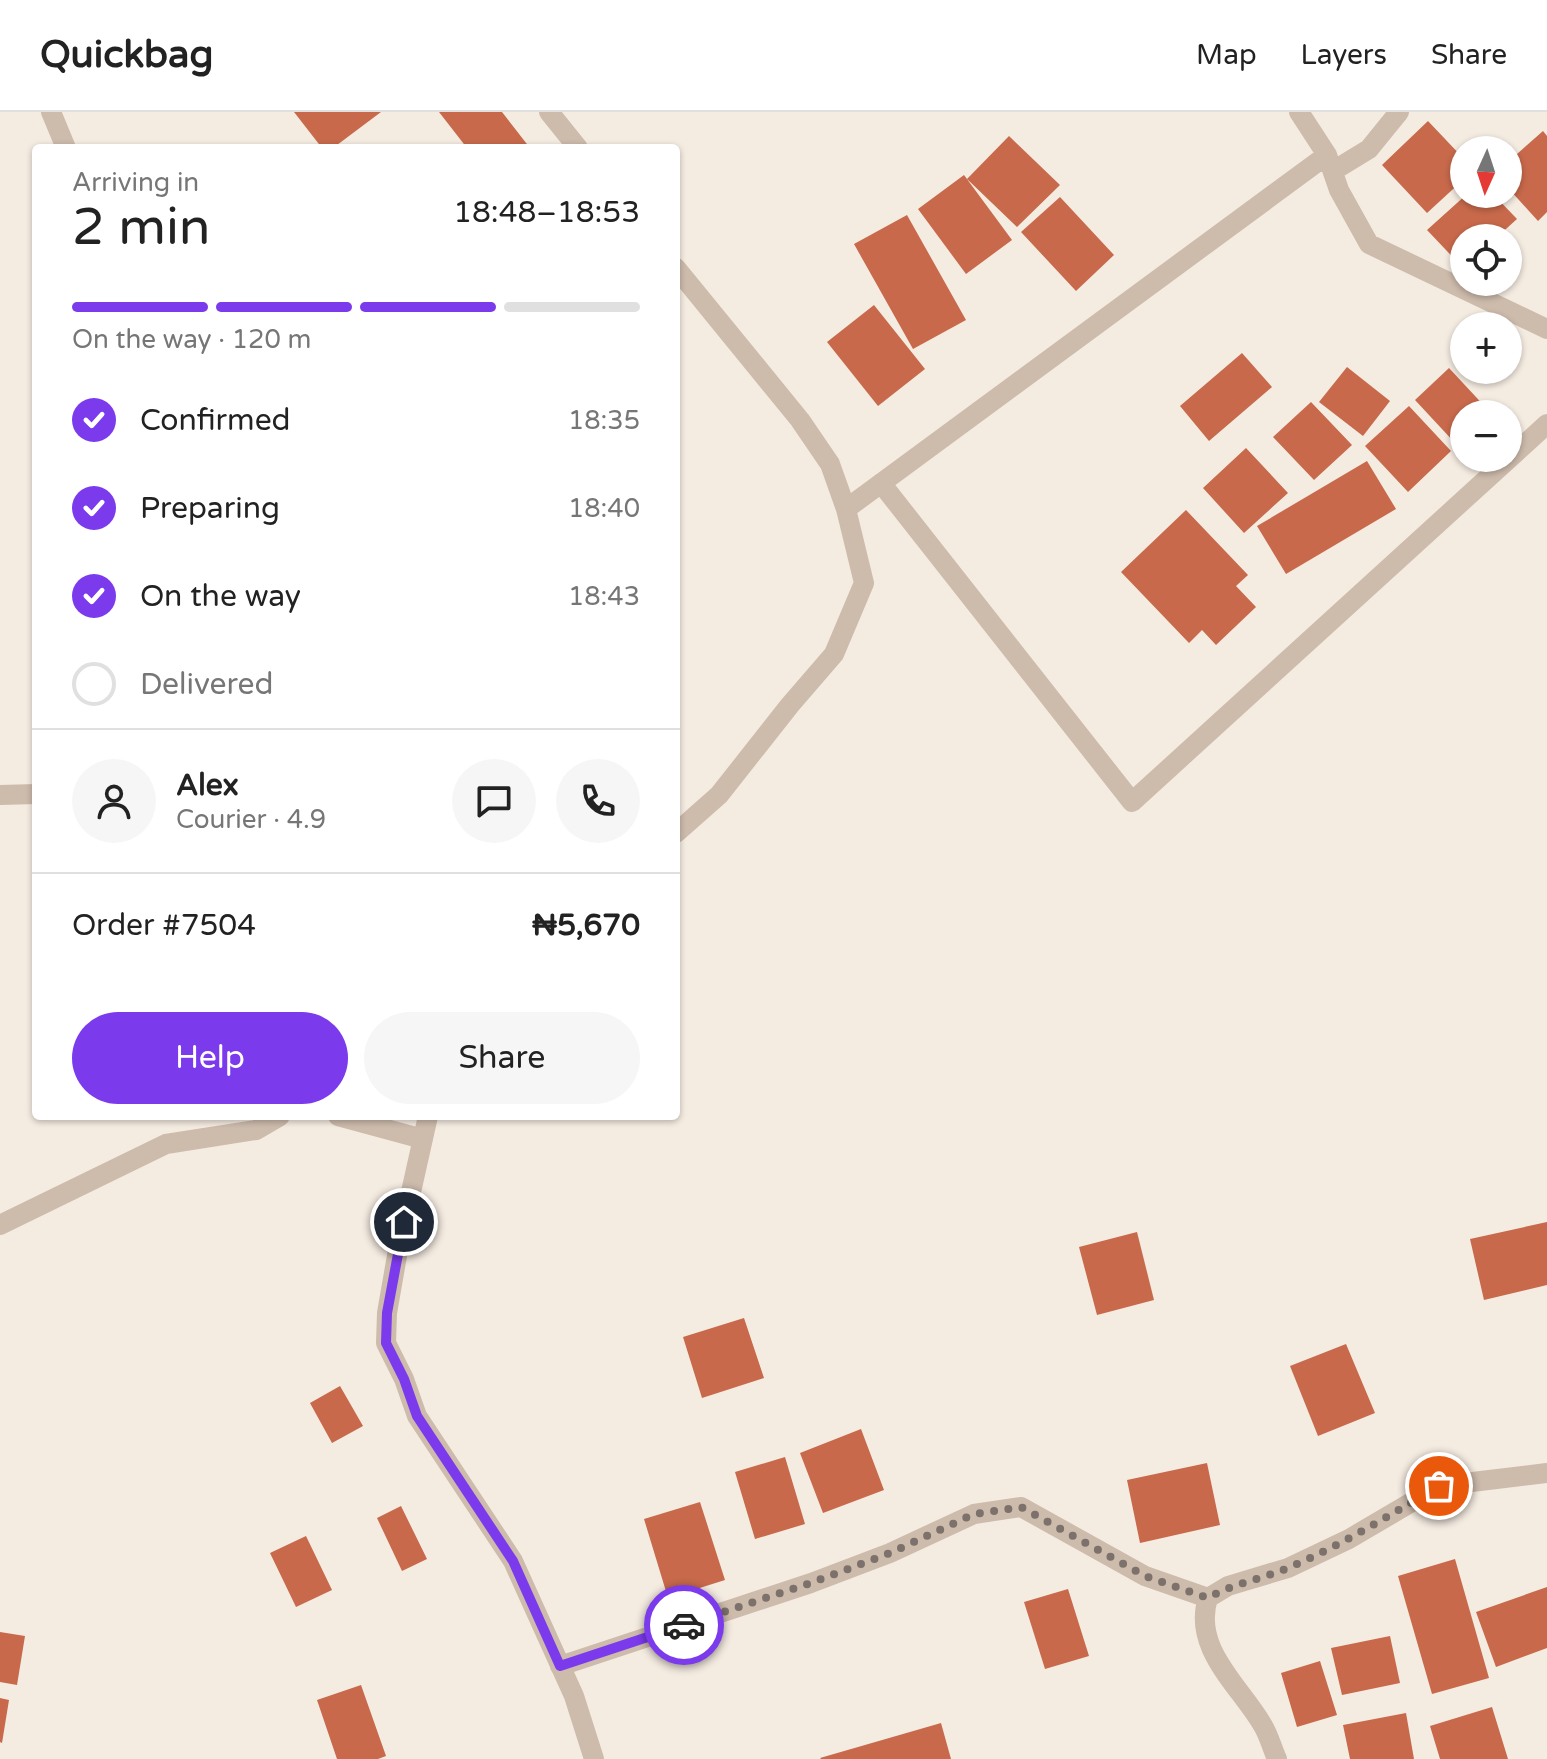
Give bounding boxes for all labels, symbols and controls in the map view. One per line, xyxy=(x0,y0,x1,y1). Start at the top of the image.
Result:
text: Quickbag xyxy=(40,32,213,78)
text: Map xyxy=(1196,38,1257,72)
text: Layers xyxy=(1301,38,1387,72)
text: Share xyxy=(1431,38,1507,72)
north arrow xyxy=(1450,136,1522,208)
map controls xyxy=(1450,136,1522,472)
text: Arriving in xyxy=(72,167,199,198)
text: 18:48–18:53 xyxy=(453,194,640,231)
text: 2 min xyxy=(72,196,211,259)
button: locate xyxy=(1450,224,1522,296)
button: + xyxy=(1450,312,1522,384)
text: On the way · 120 m xyxy=(72,324,311,355)
icon: check xyxy=(72,398,116,442)
button: − xyxy=(1450,400,1522,472)
text: Confirmed xyxy=(140,402,291,439)
text: 18:35 xyxy=(568,405,640,436)
icon: check xyxy=(72,486,116,530)
text: Preparing xyxy=(140,490,280,527)
text: 18:40 xyxy=(568,493,640,524)
icon: check xyxy=(72,574,116,618)
text: On the way xyxy=(140,578,301,615)
text: 18:43 xyxy=(568,581,640,612)
text: Delivered xyxy=(140,666,274,703)
button: person xyxy=(72,759,156,843)
button: chat xyxy=(452,759,536,843)
button: phone xyxy=(556,759,640,843)
text: Alex xyxy=(176,767,239,804)
text: Courier · 4.9 xyxy=(176,804,326,835)
text: Order #7504 xyxy=(72,907,256,944)
text: ₦5,670 xyxy=(532,907,640,944)
button: Help xyxy=(72,1012,348,1104)
button: Share xyxy=(364,1012,640,1104)
pin xyxy=(370,1188,438,1256)
icon: home xyxy=(382,1200,426,1244)
pin xyxy=(1405,1452,1473,1520)
icon: bag xyxy=(1417,1464,1461,1508)
courier xyxy=(644,1585,724,1665)
icon: car xyxy=(662,1603,706,1647)

